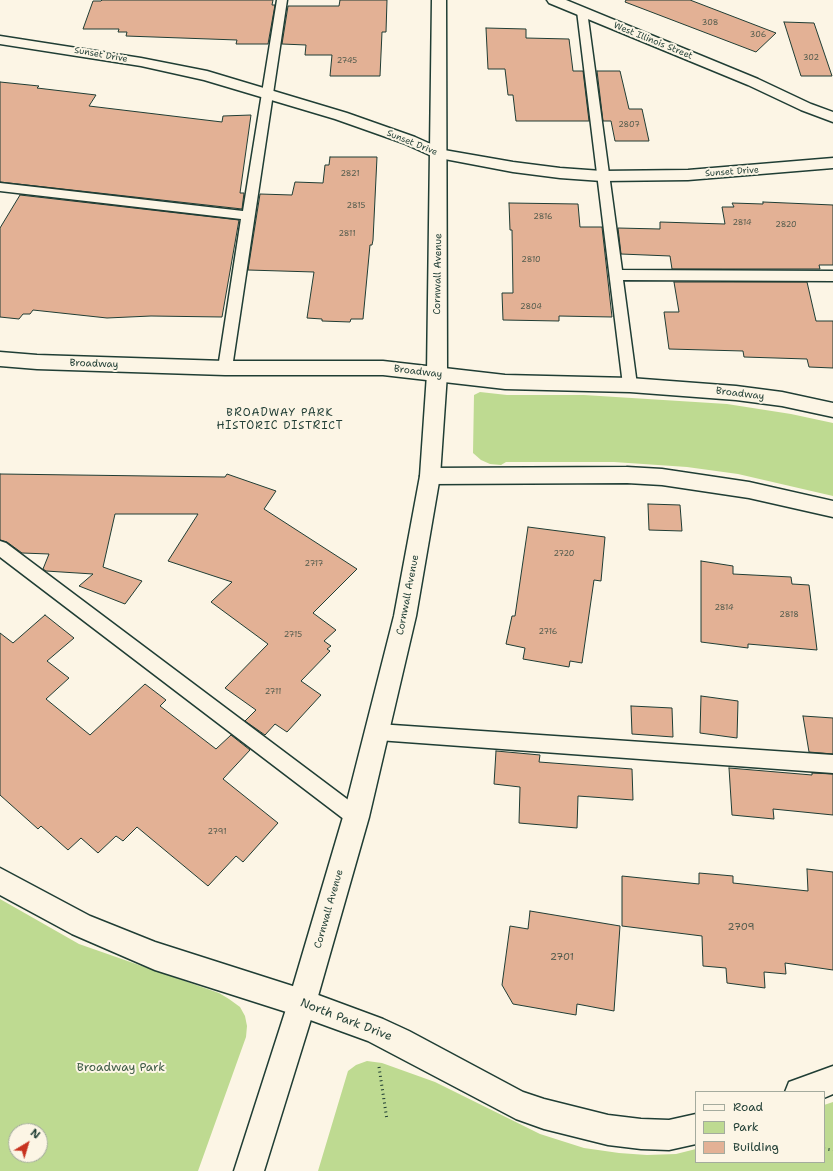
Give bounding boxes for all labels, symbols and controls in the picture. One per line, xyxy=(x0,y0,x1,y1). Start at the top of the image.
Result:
house number: 308 xyxy=(702,18,718,28)
street label: West Illinois Street xyxy=(612,20,694,62)
house number: 306 xyxy=(750,30,766,40)
street label: Sunset Drive xyxy=(74,45,128,65)
house number: 302 xyxy=(803,53,819,63)
house number: 2745 xyxy=(337,56,357,66)
house number: 2807 xyxy=(618,120,640,130)
street label: Sunset Drive xyxy=(385,128,439,158)
street label: Sunset Drive xyxy=(705,165,759,179)
house number: 2821 xyxy=(340,169,360,179)
house number: 2815 xyxy=(347,201,365,211)
house number: 2816 xyxy=(533,212,553,222)
house number: 2814 xyxy=(732,218,752,228)
house number: 2820 xyxy=(775,220,797,230)
house number: 2811 xyxy=(338,229,356,239)
street label: Cornwall Avenue xyxy=(431,233,445,315)
house number: 2810 xyxy=(521,255,541,265)
house number: 2804 xyxy=(520,302,542,312)
street label: Broadway xyxy=(69,357,119,371)
street label: Broadway xyxy=(393,363,443,381)
street label: Broadway xyxy=(715,385,765,403)
district label: BROADWAY PARK HISTORIC DISTRICT xyxy=(216,406,344,432)
house number: 2720 xyxy=(554,549,574,559)
street label: Cornwall Avenue xyxy=(394,554,422,636)
house number: 2717 xyxy=(305,559,323,569)
house number: 2814 xyxy=(714,603,734,613)
house number: 2818 xyxy=(779,610,799,620)
house number: 2716 xyxy=(539,627,557,637)
house number: 2715 xyxy=(284,630,302,640)
house number: 2711 xyxy=(265,687,281,697)
house number: 2791 xyxy=(207,827,227,837)
street label: Cornwall Avenue xyxy=(312,868,346,950)
house number: 2709 xyxy=(728,921,754,933)
house number: 2701 xyxy=(550,951,574,963)
street label: North Park Drive xyxy=(298,996,394,1044)
park label: Broadway Park xyxy=(77,1061,165,1075)
legend xyxy=(695,1091,825,1163)
text: Road xyxy=(733,1099,763,1115)
text: Park xyxy=(733,1119,759,1135)
north arrow xyxy=(8,1123,48,1163)
text: N xyxy=(27,1125,43,1143)
text: Building xyxy=(733,1139,779,1155)

